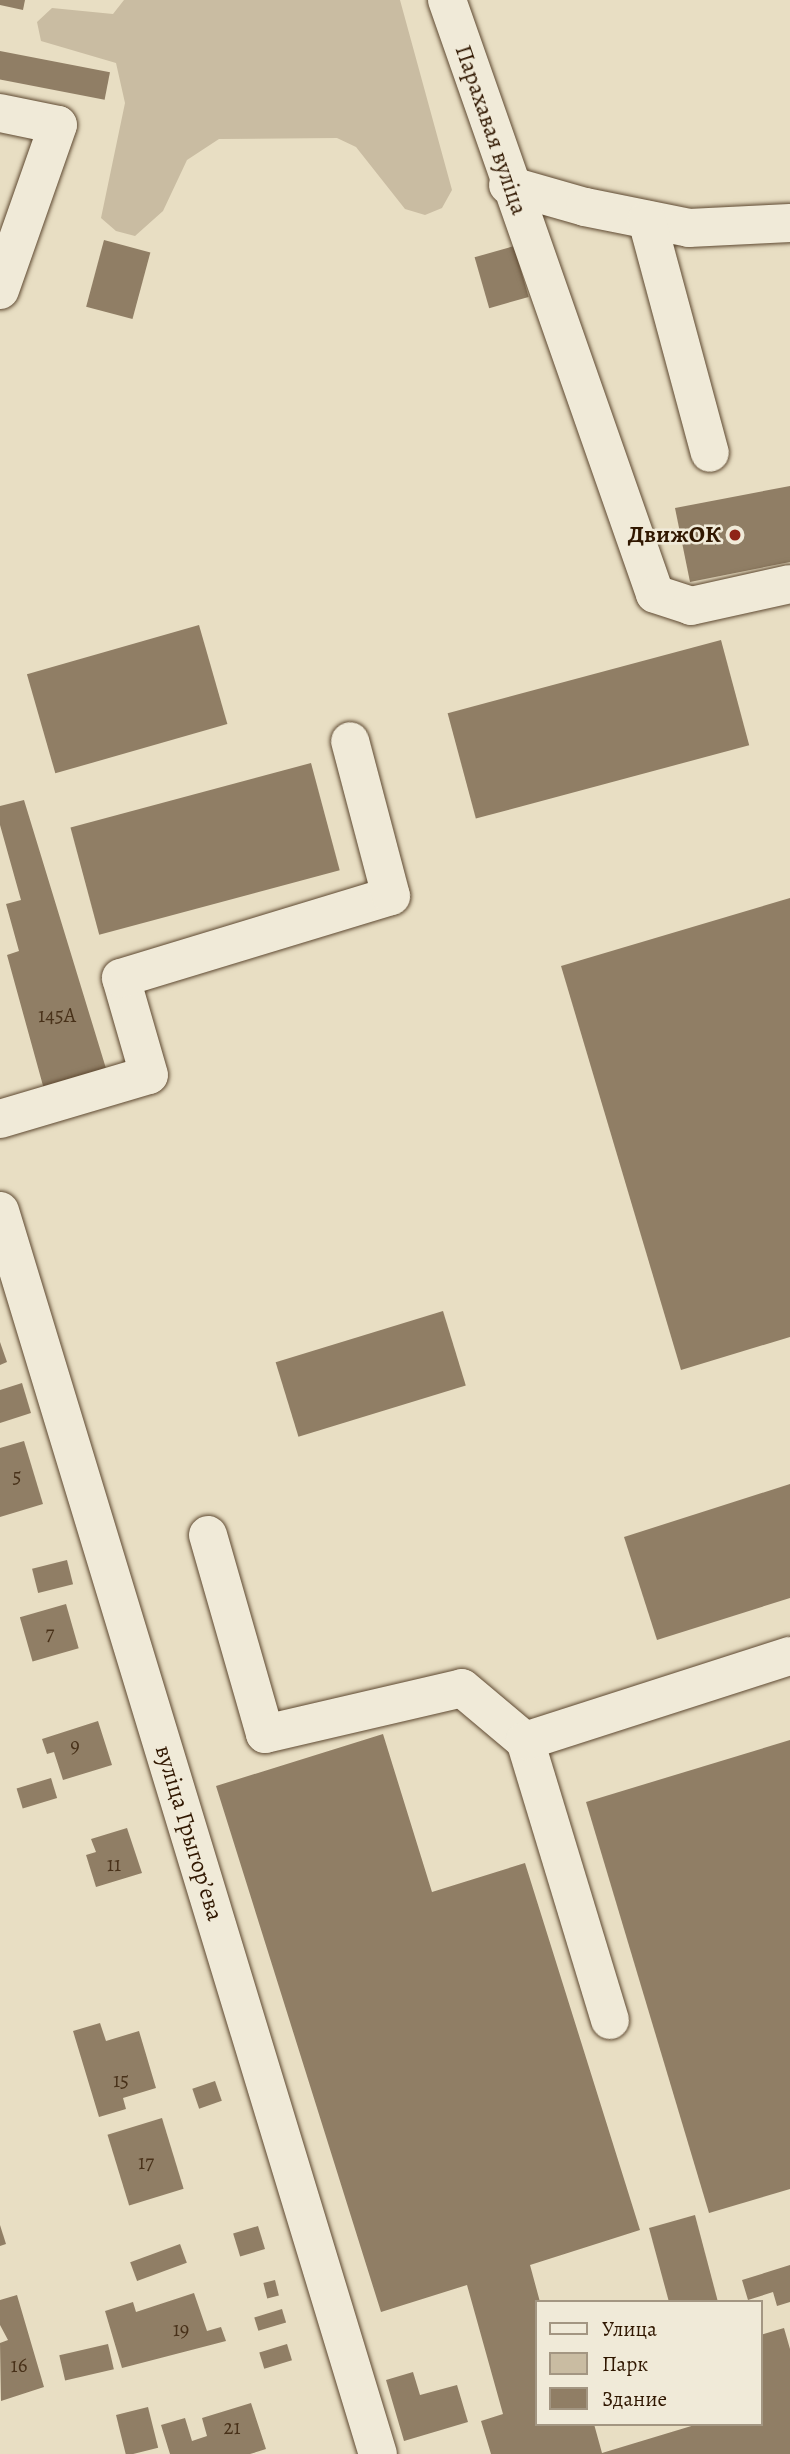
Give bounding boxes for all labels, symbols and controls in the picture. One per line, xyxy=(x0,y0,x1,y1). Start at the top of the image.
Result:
street label: Парахавая вуліца xyxy=(448,41,534,219)
place label: ДвижОК xyxy=(628,521,721,549)
marker: ДвижОК xyxy=(727,527,743,543)
house number: 145А xyxy=(38,1002,76,1028)
house number: 5 xyxy=(12,1463,22,1489)
house number: 7 xyxy=(46,1620,54,1646)
house number: 9 xyxy=(70,1732,80,1758)
street label: вуліца Грыгорʼева xyxy=(149,1742,229,1924)
house number: 11 xyxy=(107,1851,121,1877)
house number: 15 xyxy=(113,2067,129,2093)
house number: 17 xyxy=(138,2149,154,2175)
legend xyxy=(534,2300,762,2426)
text: Улица xyxy=(602,2315,657,2343)
house number: 19 xyxy=(173,2316,189,2342)
text: Парк xyxy=(602,2350,648,2378)
house number: 16 xyxy=(11,2352,27,2378)
text: Здание xyxy=(602,2385,667,2413)
house number: 21 xyxy=(223,2414,241,2440)

